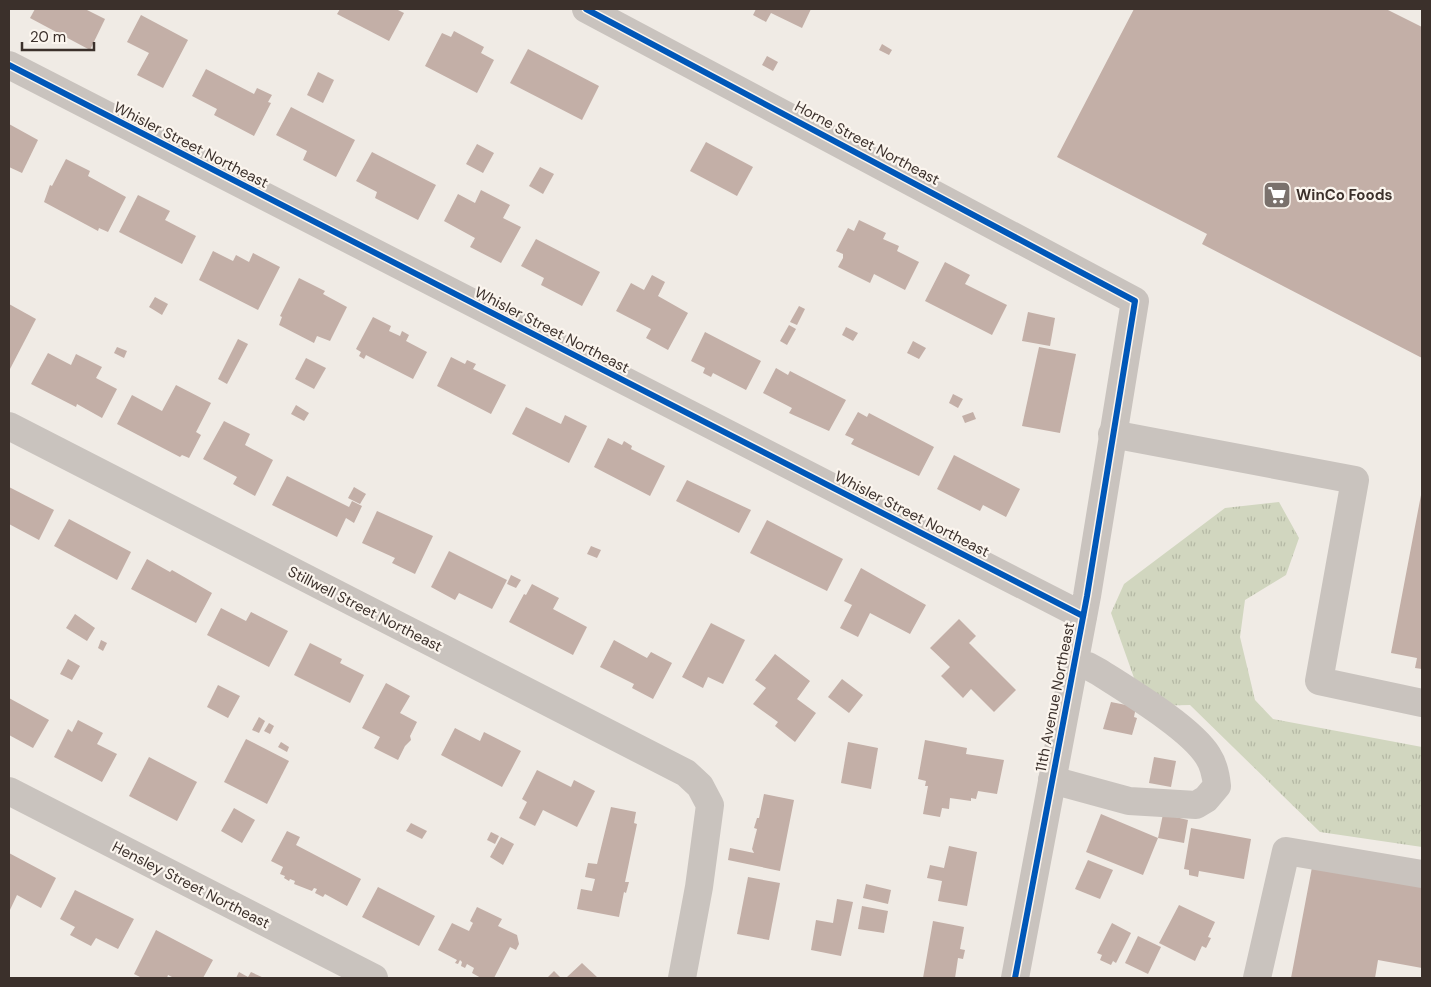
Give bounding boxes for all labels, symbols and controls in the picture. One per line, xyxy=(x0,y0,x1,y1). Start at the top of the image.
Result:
scale bar xyxy=(22,20,95,52)
text: 20 m xyxy=(30,27,66,47)
street label: Horne Street Northeast xyxy=(791,96,943,190)
street label: Whisler Street Northeast xyxy=(110,97,272,193)
supermarket icon: WinCo Foods xyxy=(1262,180,1292,210)
place label: WinCo Foods xyxy=(1296,185,1392,205)
street label: Whisler Street Northeast xyxy=(471,282,633,378)
street label: Whisler Street Northeast xyxy=(831,466,993,562)
street label: Stillwell Street Northeast xyxy=(284,561,446,657)
street label: 11th Avenue Northeast xyxy=(1031,620,1079,773)
street label: Hensley Street Northeast xyxy=(109,837,273,934)

